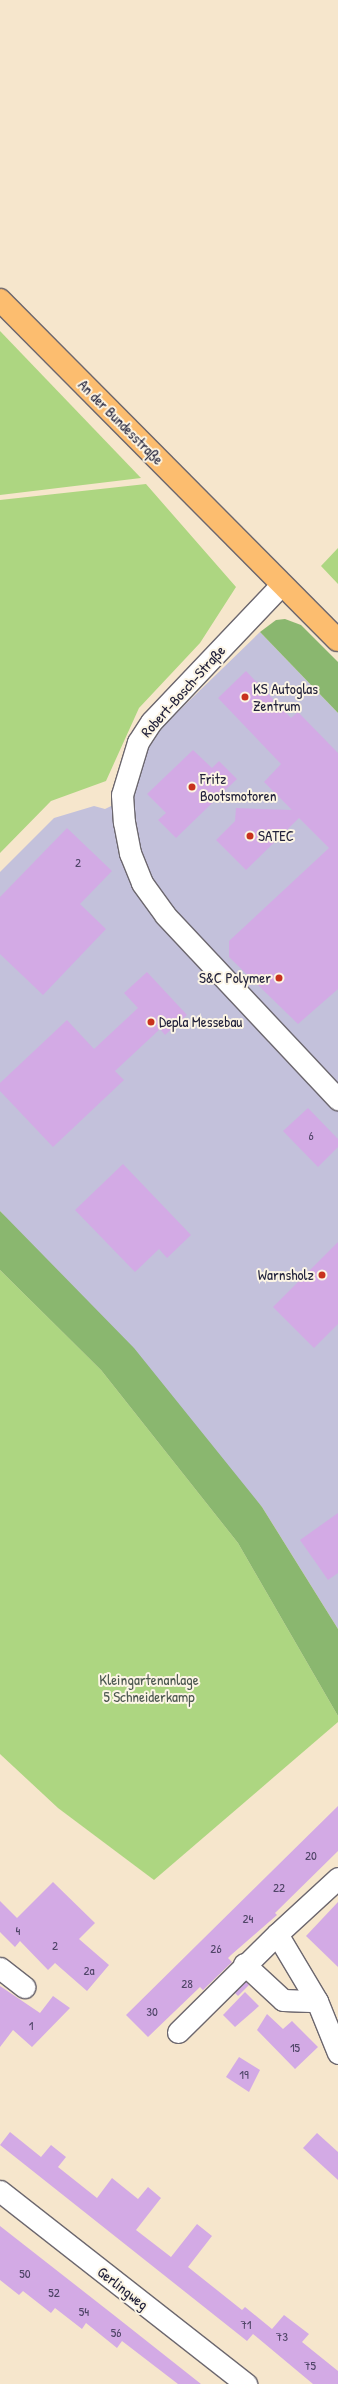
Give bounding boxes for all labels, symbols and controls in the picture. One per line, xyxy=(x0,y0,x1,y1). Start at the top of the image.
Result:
street label: An der Bundesstraße xyxy=(75,376,167,468)
street label: Robert-Bosch-Straße xyxy=(137,641,229,741)
place label: KS Autoglas Zentrum xyxy=(253,679,318,714)
marker: KS Autoglas Zentrum xyxy=(240,692,250,702)
place label: Fritz Bootsmotoren xyxy=(200,769,277,804)
marker: Fritz Bootsmotoren xyxy=(187,782,197,792)
place label: SATEC xyxy=(258,827,294,845)
marker: SATEC xyxy=(245,831,255,841)
house number: 2 xyxy=(75,854,81,870)
place label: S&C Polymer xyxy=(199,969,271,987)
marker: S&C Polymer xyxy=(274,973,284,983)
place label: Depla Messebau xyxy=(159,1013,242,1031)
marker: Depla Messebau xyxy=(146,1017,156,1027)
house number: 6 xyxy=(308,1127,314,1143)
place label: Warnsholz xyxy=(258,1266,314,1284)
marker: Warnsholz xyxy=(317,1270,327,1280)
park label: Kleingartenanlage 5 Schneiderkamp xyxy=(99,1670,199,1705)
house number: 20 xyxy=(305,1847,317,1863)
house number: 22 xyxy=(273,1879,285,1895)
house number: 24 xyxy=(243,1910,253,1926)
house number: 4 xyxy=(16,1922,20,1938)
house number: 2 xyxy=(52,1937,58,1953)
house number: 26 xyxy=(210,1940,222,1956)
house number: 2a xyxy=(83,1962,95,1978)
house number: 28 xyxy=(181,1975,193,1991)
house number: 30 xyxy=(146,2003,158,2019)
house number: 1 xyxy=(29,2017,33,2033)
house number: 15 xyxy=(290,2039,300,2055)
house number: 19 xyxy=(239,2066,249,2082)
street label: Gerlingweg xyxy=(94,2263,152,2313)
house number: 50 xyxy=(19,2265,31,2281)
house number: 52 xyxy=(48,2284,60,2300)
house number: 54 xyxy=(79,2303,89,2319)
house number: 71 xyxy=(240,2316,252,2332)
house number: 56 xyxy=(111,2324,121,2340)
house number: 73 xyxy=(276,2328,288,2344)
house number: 75 xyxy=(304,2357,316,2373)

